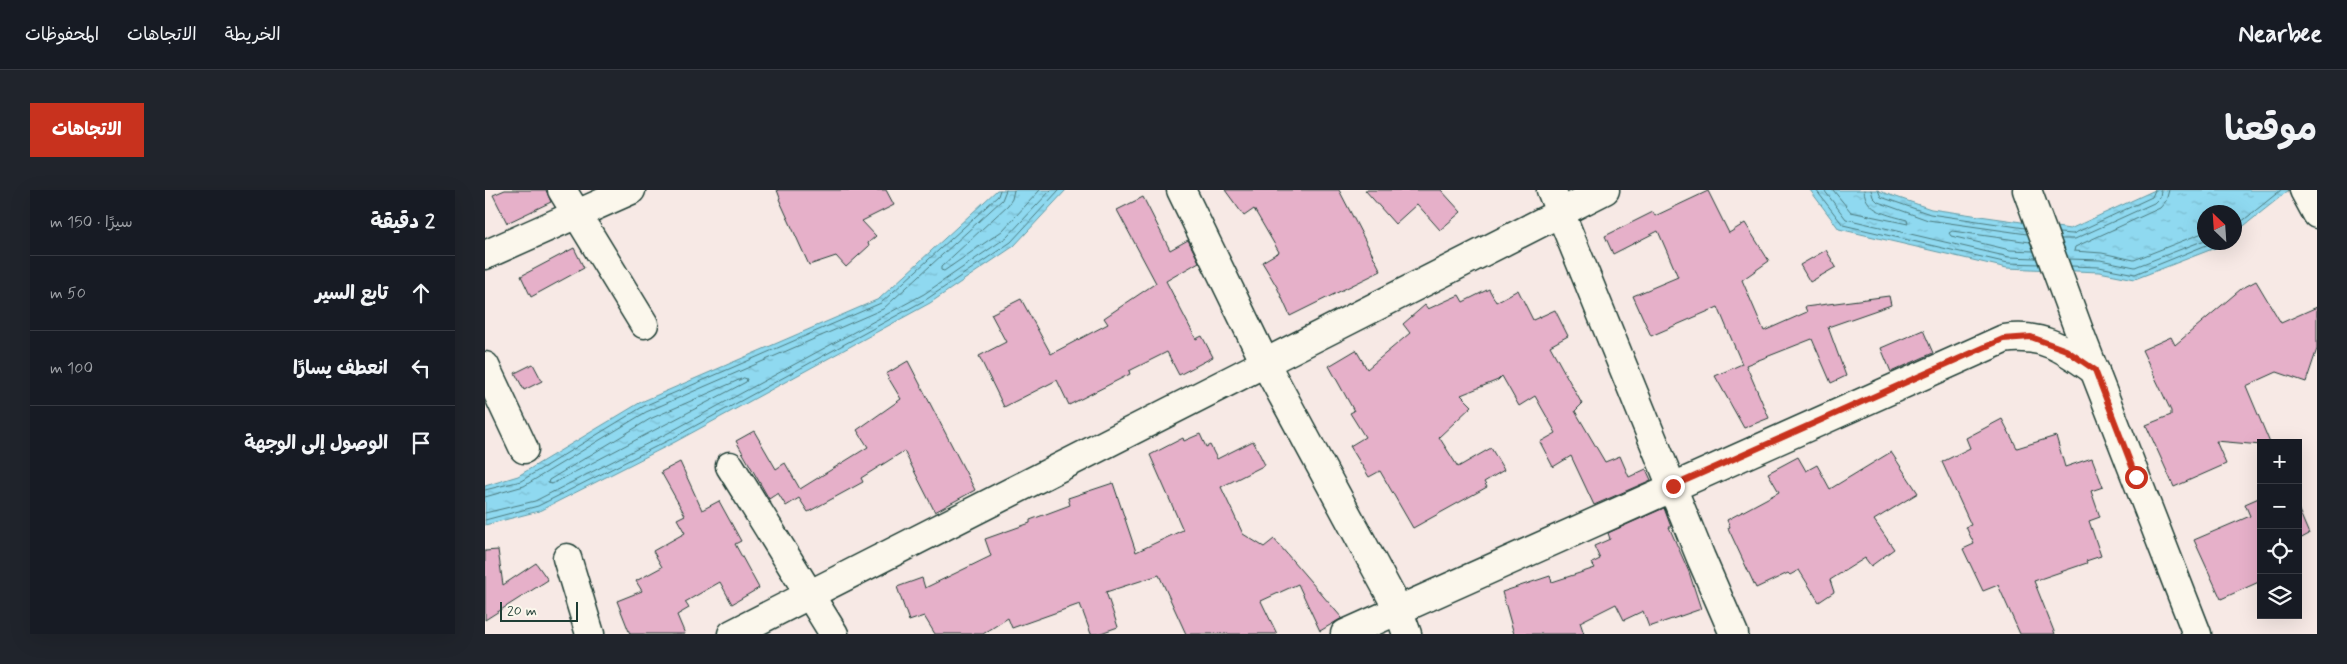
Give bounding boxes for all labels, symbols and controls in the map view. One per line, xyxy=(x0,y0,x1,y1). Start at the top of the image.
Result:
text: Nearbee xyxy=(2238,19,2322,50)
text: المحفوظات xyxy=(25,23,99,47)
text: الاتجاهات xyxy=(127,23,197,47)
text: الخريطة xyxy=(225,23,281,47)
button: الاتجاهات xyxy=(30,103,144,157)
text: موقعنا xyxy=(2224,107,2317,153)
north arrow xyxy=(2197,205,2242,250)
text: 2 دقيقة xyxy=(371,208,435,236)
text: سيرًا · 150 m xyxy=(50,212,133,233)
icon: ahead xyxy=(407,279,435,307)
text: تابع السير xyxy=(315,281,388,306)
text: 50 m xyxy=(50,283,86,304)
icon: left xyxy=(407,354,435,382)
text: انعطف يسارًا xyxy=(293,356,388,381)
text: 100 m xyxy=(50,358,93,379)
icon: arrive xyxy=(407,429,435,457)
text: الوصول إلى الوجهة xyxy=(244,431,388,456)
map controls xyxy=(2257,439,2302,619)
button: + xyxy=(2257,439,2302,484)
route start xyxy=(2125,466,2148,489)
route end xyxy=(1662,475,1685,498)
button: − xyxy=(2257,484,2302,529)
button: locate xyxy=(2257,529,2302,574)
button: layers xyxy=(2257,574,2302,619)
scale bar xyxy=(500,599,577,622)
text: 20 m xyxy=(507,602,537,620)

